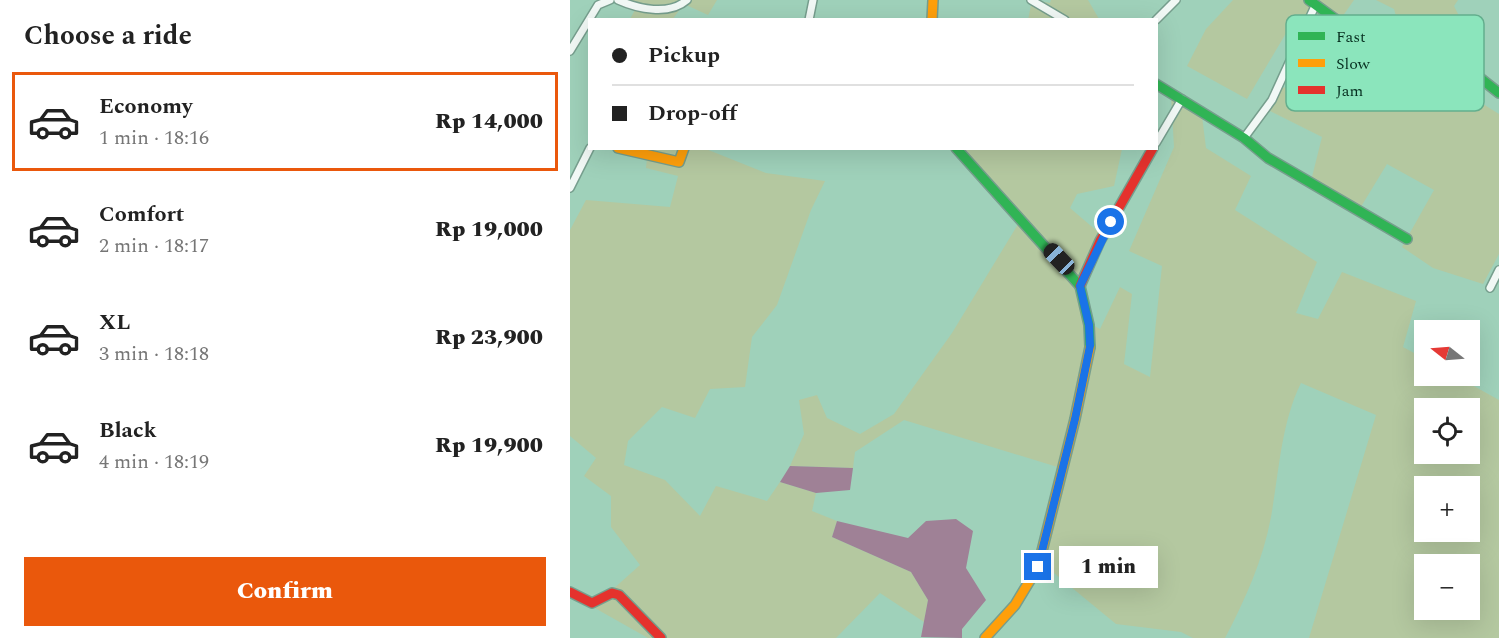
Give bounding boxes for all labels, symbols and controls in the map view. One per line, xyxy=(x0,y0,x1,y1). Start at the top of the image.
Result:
text: Choose a ride xyxy=(24,15,192,57)
legend xyxy=(1286,15,1484,111)
text: Fast xyxy=(1336,25,1366,49)
text: Pickup xyxy=(648,39,720,72)
text: Slow xyxy=(1336,52,1371,76)
text: Jam xyxy=(1336,79,1364,103)
text: Economy xyxy=(99,90,192,123)
icon: car xyxy=(27,95,81,149)
text: Drop-off xyxy=(648,97,737,130)
text: Rp 14,000 xyxy=(435,105,543,138)
text: 1 min · 18:16 xyxy=(99,123,209,153)
text: Comfort xyxy=(99,198,184,231)
icon: car xyxy=(27,203,81,257)
route start xyxy=(1097,208,1124,235)
text: Rp 19,000 xyxy=(435,213,543,246)
text: 2 min · 18:17 xyxy=(99,231,209,261)
car xyxy=(1040,240,1078,278)
text: XL xyxy=(99,306,130,339)
icon: car xyxy=(27,311,81,365)
north arrow xyxy=(1414,320,1480,386)
map controls xyxy=(1414,320,1480,620)
text: Rp 23,900 xyxy=(435,321,543,354)
text: 3 min · 18:18 xyxy=(99,339,209,369)
button: locate xyxy=(1414,398,1480,464)
text: Black xyxy=(99,414,157,447)
icon: car xyxy=(27,419,81,473)
text: Rp 19,900 xyxy=(435,429,543,462)
text: 4 min · 18:19 xyxy=(99,447,209,477)
button: + xyxy=(1414,476,1480,542)
callout: 1 min xyxy=(1059,546,1158,588)
text: 1 min xyxy=(1081,552,1136,582)
route end xyxy=(1024,553,1051,580)
button: − xyxy=(1414,554,1480,620)
button: Confirm xyxy=(24,557,546,626)

